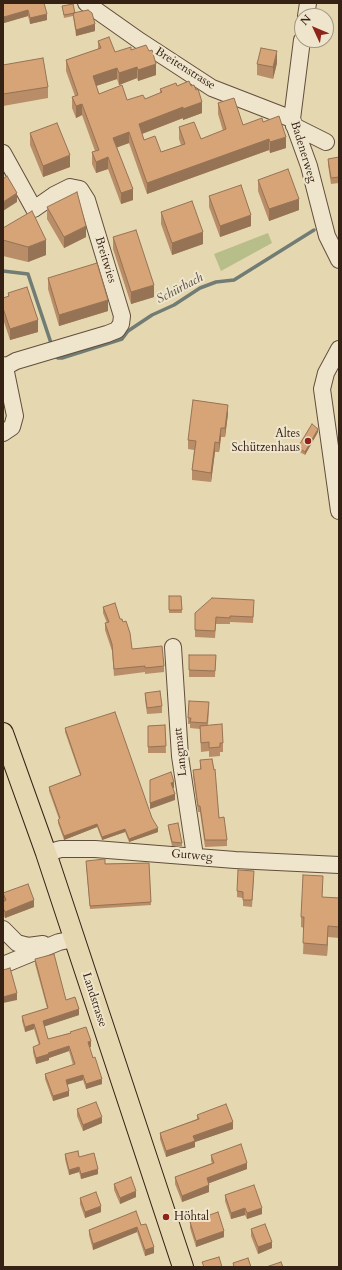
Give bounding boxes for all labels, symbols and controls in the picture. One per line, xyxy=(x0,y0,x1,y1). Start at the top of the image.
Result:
north arrow xyxy=(294,8,334,48)
text: N xyxy=(297,11,314,29)
street label: Breitenstrasse xyxy=(152,45,218,93)
street label: Badenerweg xyxy=(287,119,319,185)
street label: Breitwies xyxy=(91,235,119,285)
water label: Schürbach xyxy=(154,270,206,308)
place label: Altes Schützenhaus xyxy=(232,427,300,455)
marker: Altes Schützenhaus xyxy=(303,436,313,446)
street label: Langmatt xyxy=(171,727,191,777)
street label: Gutweg xyxy=(171,847,213,865)
street label: Landstrasse xyxy=(78,971,110,1029)
place label: Höhtal xyxy=(174,1210,209,1224)
marker: Höhtal xyxy=(161,1212,171,1222)

